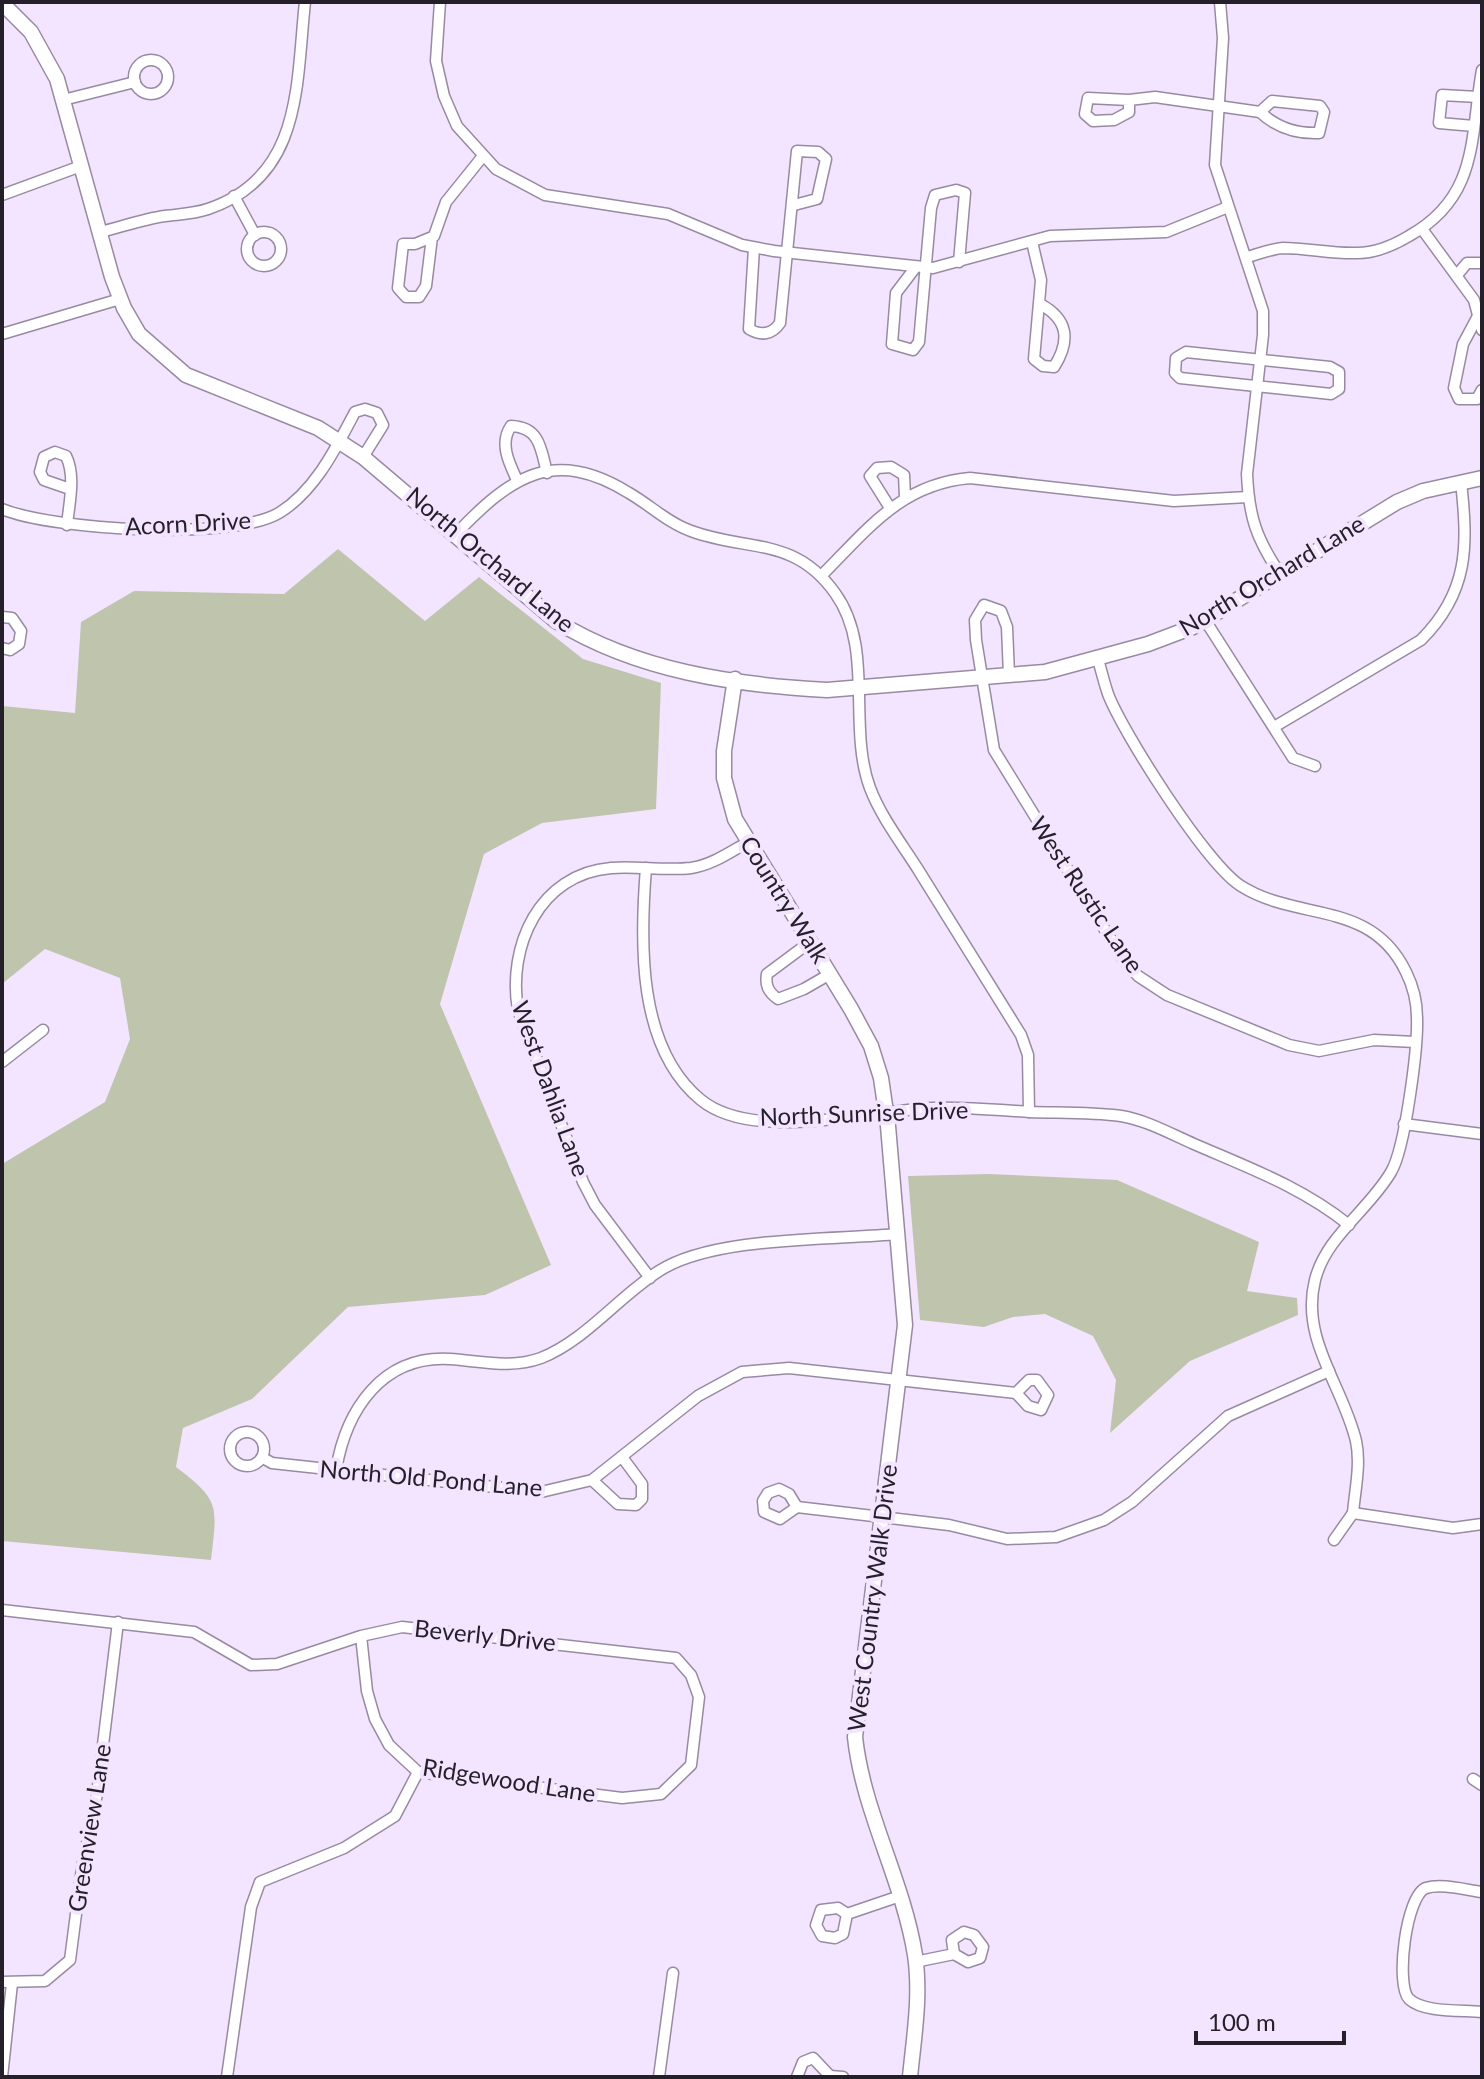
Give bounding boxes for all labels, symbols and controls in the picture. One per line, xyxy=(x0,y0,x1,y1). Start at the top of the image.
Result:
street label: North Orchard Lane xyxy=(401,480,581,638)
street label: Acorn Drive xyxy=(124,505,252,540)
street label: North Orchard Lane xyxy=(1173,508,1369,641)
street label: West Rustic Lane xyxy=(1024,810,1150,978)
street label: Country Walk xyxy=(735,830,836,969)
street label: West Dahlia Lane xyxy=(506,997,597,1180)
street label: North Sunrise Drive xyxy=(759,1094,969,1131)
street label: North Old Pond Lane xyxy=(319,1453,544,1502)
street label: West Country Walk Drive xyxy=(841,1463,902,1733)
street label: Beverly Drive xyxy=(413,1613,557,1656)
street label: Greenview Lane xyxy=(61,1742,116,1914)
street label: Ridgewood Lane xyxy=(421,1752,598,1808)
scale bar xyxy=(1196,1995,1344,2045)
text: 100 m xyxy=(1208,2007,1276,2036)

